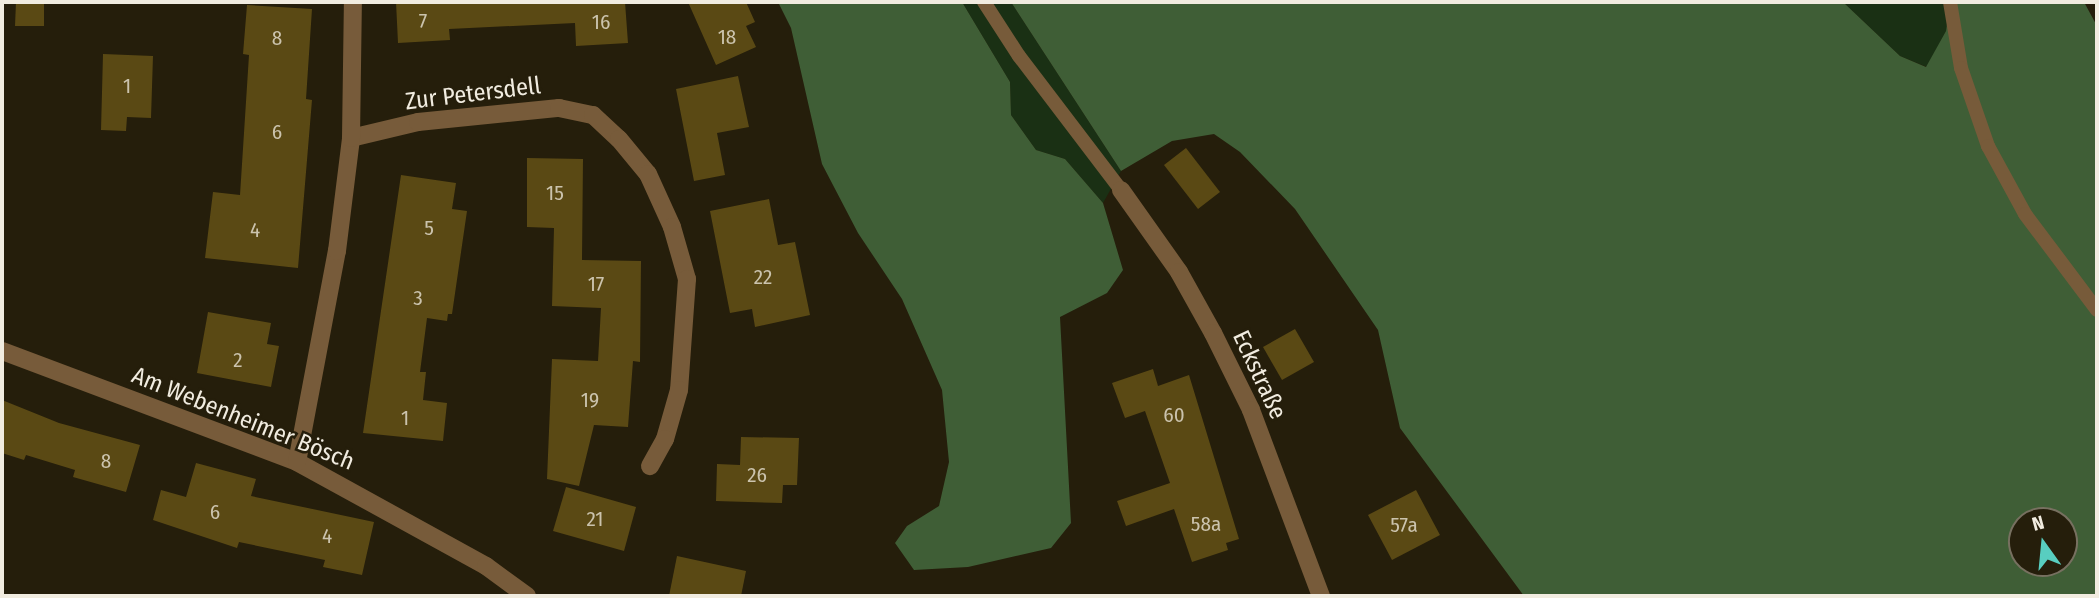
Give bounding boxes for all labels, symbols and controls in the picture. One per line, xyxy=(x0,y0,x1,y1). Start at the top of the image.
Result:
house number: 7 xyxy=(419,8,427,34)
house number: 16 xyxy=(592,9,610,35)
house number: 18 xyxy=(718,24,736,50)
house number: 8 xyxy=(272,25,282,51)
street label: Zur Petersdell xyxy=(404,71,542,117)
house number: 1 xyxy=(123,73,131,99)
house number: 6 xyxy=(272,119,282,145)
house number: 15 xyxy=(546,180,564,206)
house number: 5 xyxy=(424,215,434,241)
house number: 4 xyxy=(250,217,260,243)
house number: 22 xyxy=(754,264,772,290)
house number: 17 xyxy=(588,271,604,297)
house number: 3 xyxy=(413,285,423,311)
street label: Eckstraße xyxy=(1226,326,1292,424)
house number: 2 xyxy=(233,347,243,373)
street label: Am Webenheimer Bösch xyxy=(128,361,358,477)
house number: 19 xyxy=(581,387,599,413)
house number: 60 xyxy=(1163,402,1185,428)
house number: 1 xyxy=(401,405,409,431)
house number: 8 xyxy=(101,448,111,474)
house number: 26 xyxy=(747,462,767,488)
house number: 6 xyxy=(210,499,220,525)
house number: 21 xyxy=(587,506,603,532)
north arrow xyxy=(2008,507,2078,577)
house number: 58a xyxy=(1191,511,1221,537)
text: N xyxy=(2029,511,2046,536)
house number: 57a xyxy=(1390,512,1418,538)
house number: 4 xyxy=(322,523,332,549)

